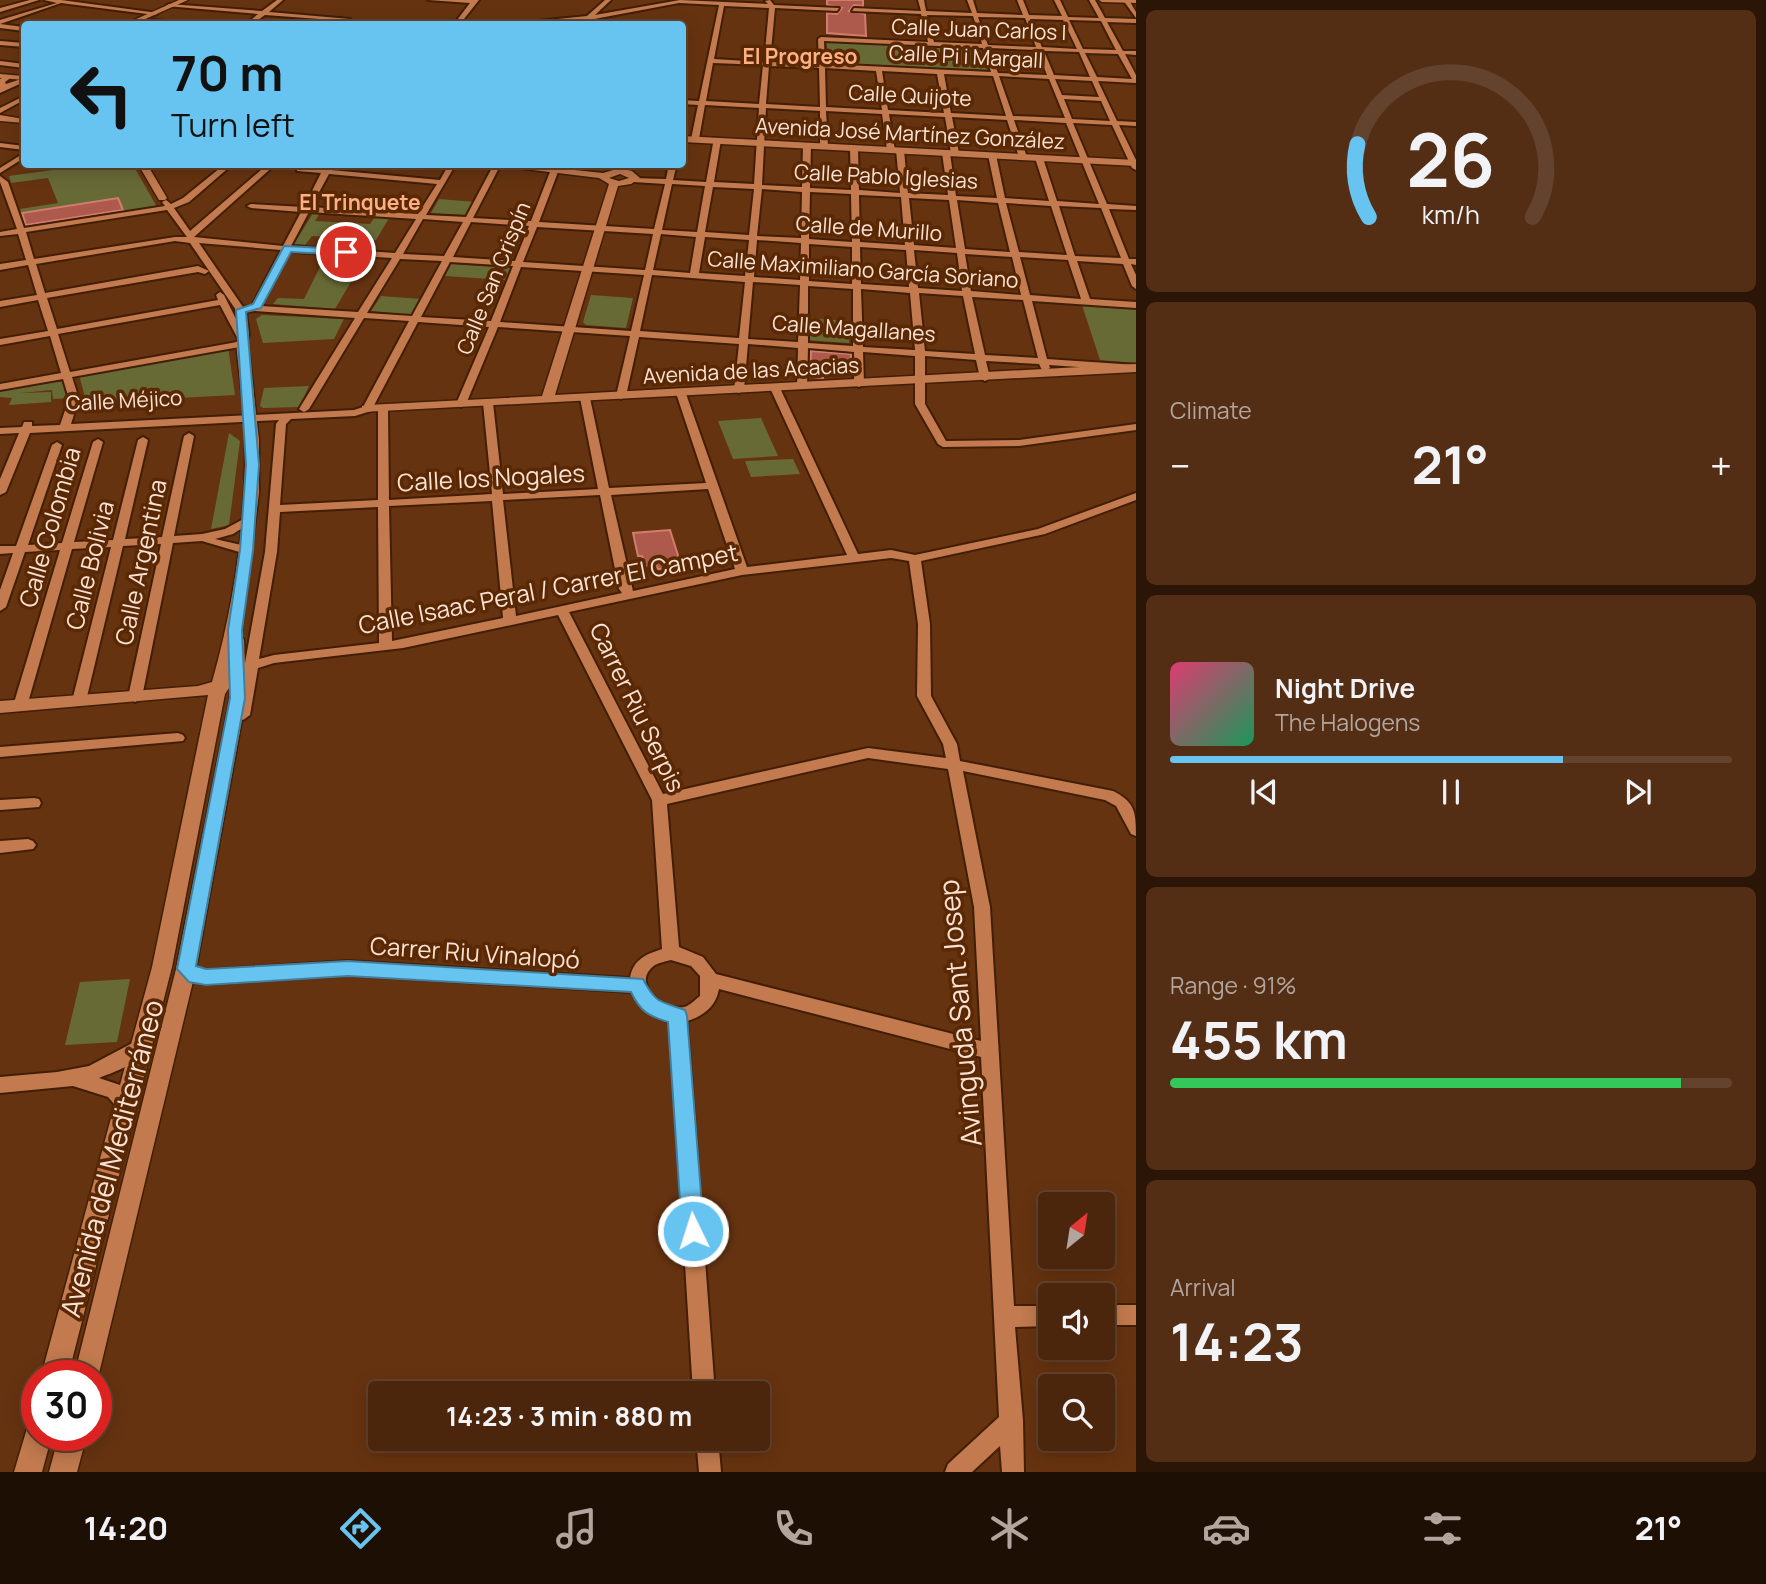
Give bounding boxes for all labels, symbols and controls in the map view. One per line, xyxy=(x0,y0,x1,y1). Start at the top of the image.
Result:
street label: Calle Juan Carlos I xyxy=(891,12,1067,46)
street label: Calle Pi i Margall xyxy=(888,38,1044,74)
text: 70 m xyxy=(171,39,283,106)
district label: El Progreso xyxy=(742,42,858,70)
icon: left xyxy=(56,49,147,140)
street label: Calle Quijote xyxy=(848,78,972,112)
text: Turn left xyxy=(171,103,295,147)
text: 26 xyxy=(1407,110,1495,210)
street label: Avenida José Martínez González xyxy=(754,111,1066,155)
street label: Calle Pablo Iglesias xyxy=(793,157,979,195)
district label: El Trinquete xyxy=(299,188,421,216)
street label: Calle San Crispín xyxy=(450,197,536,359)
text: km/h xyxy=(1422,197,1480,232)
street label: Calle de Murillo xyxy=(795,209,943,247)
pin xyxy=(316,222,376,282)
icon: arrive xyxy=(327,233,365,271)
street label: Calle Maximiliano García Soriano xyxy=(707,244,1019,294)
street label: Calle Magallanes xyxy=(771,308,937,348)
street label: Avenida de las Acacias xyxy=(642,350,860,390)
street label: Calle Méjico xyxy=(65,383,183,417)
text: Climate xyxy=(1170,394,1252,426)
text: 21° xyxy=(1412,429,1489,500)
text: − xyxy=(1170,439,1191,491)
text: + xyxy=(1710,439,1732,491)
street label: Calle Colombia xyxy=(10,443,88,611)
street label: Calle los Nogales xyxy=(396,456,586,498)
street label: Calle Argentina xyxy=(106,476,174,648)
street label: Calle Bolivia xyxy=(57,497,121,633)
street label: Calle Isaac Peral / Carrer El Campet xyxy=(355,535,741,641)
street label: Carrer Riu Serpis xyxy=(583,617,693,797)
text: Night Drive xyxy=(1275,670,1415,706)
text: The Halogens xyxy=(1275,706,1420,738)
icon: previous xyxy=(1245,773,1283,811)
icon: pause xyxy=(1432,773,1470,811)
icon: next xyxy=(1619,773,1657,811)
street label: Avinguda Sant Josep xyxy=(928,878,990,1148)
street label: Carrer Riu Vinalopó xyxy=(369,928,581,976)
text: Range · 91% xyxy=(1170,969,1296,1001)
street label: Avenida del Mediterráneo xyxy=(50,995,172,1321)
text: 455 km xyxy=(1170,1004,1348,1075)
north arrow xyxy=(1038,1192,1115,1269)
map controls xyxy=(1038,1192,1115,1451)
position arrow xyxy=(656,1194,730,1268)
text: Arrival xyxy=(1170,1271,1236,1303)
button: sound xyxy=(1038,1283,1115,1360)
text: 14:23 xyxy=(1170,1306,1303,1377)
speed limit sign: 30 xyxy=(21,1360,112,1451)
button: search xyxy=(1038,1374,1115,1451)
text: 14:23 · 3 min · 880 m xyxy=(446,1398,692,1434)
icon: directions xyxy=(336,1504,385,1553)
icon: music xyxy=(552,1504,601,1553)
icon: phone xyxy=(769,1504,818,1553)
icon: climate xyxy=(985,1504,1034,1553)
icon: car xyxy=(1202,1504,1251,1553)
icon: filters xyxy=(1418,1504,1467,1553)
text: 14:20 xyxy=(84,1506,168,1550)
text: 21° xyxy=(1635,1506,1682,1550)

